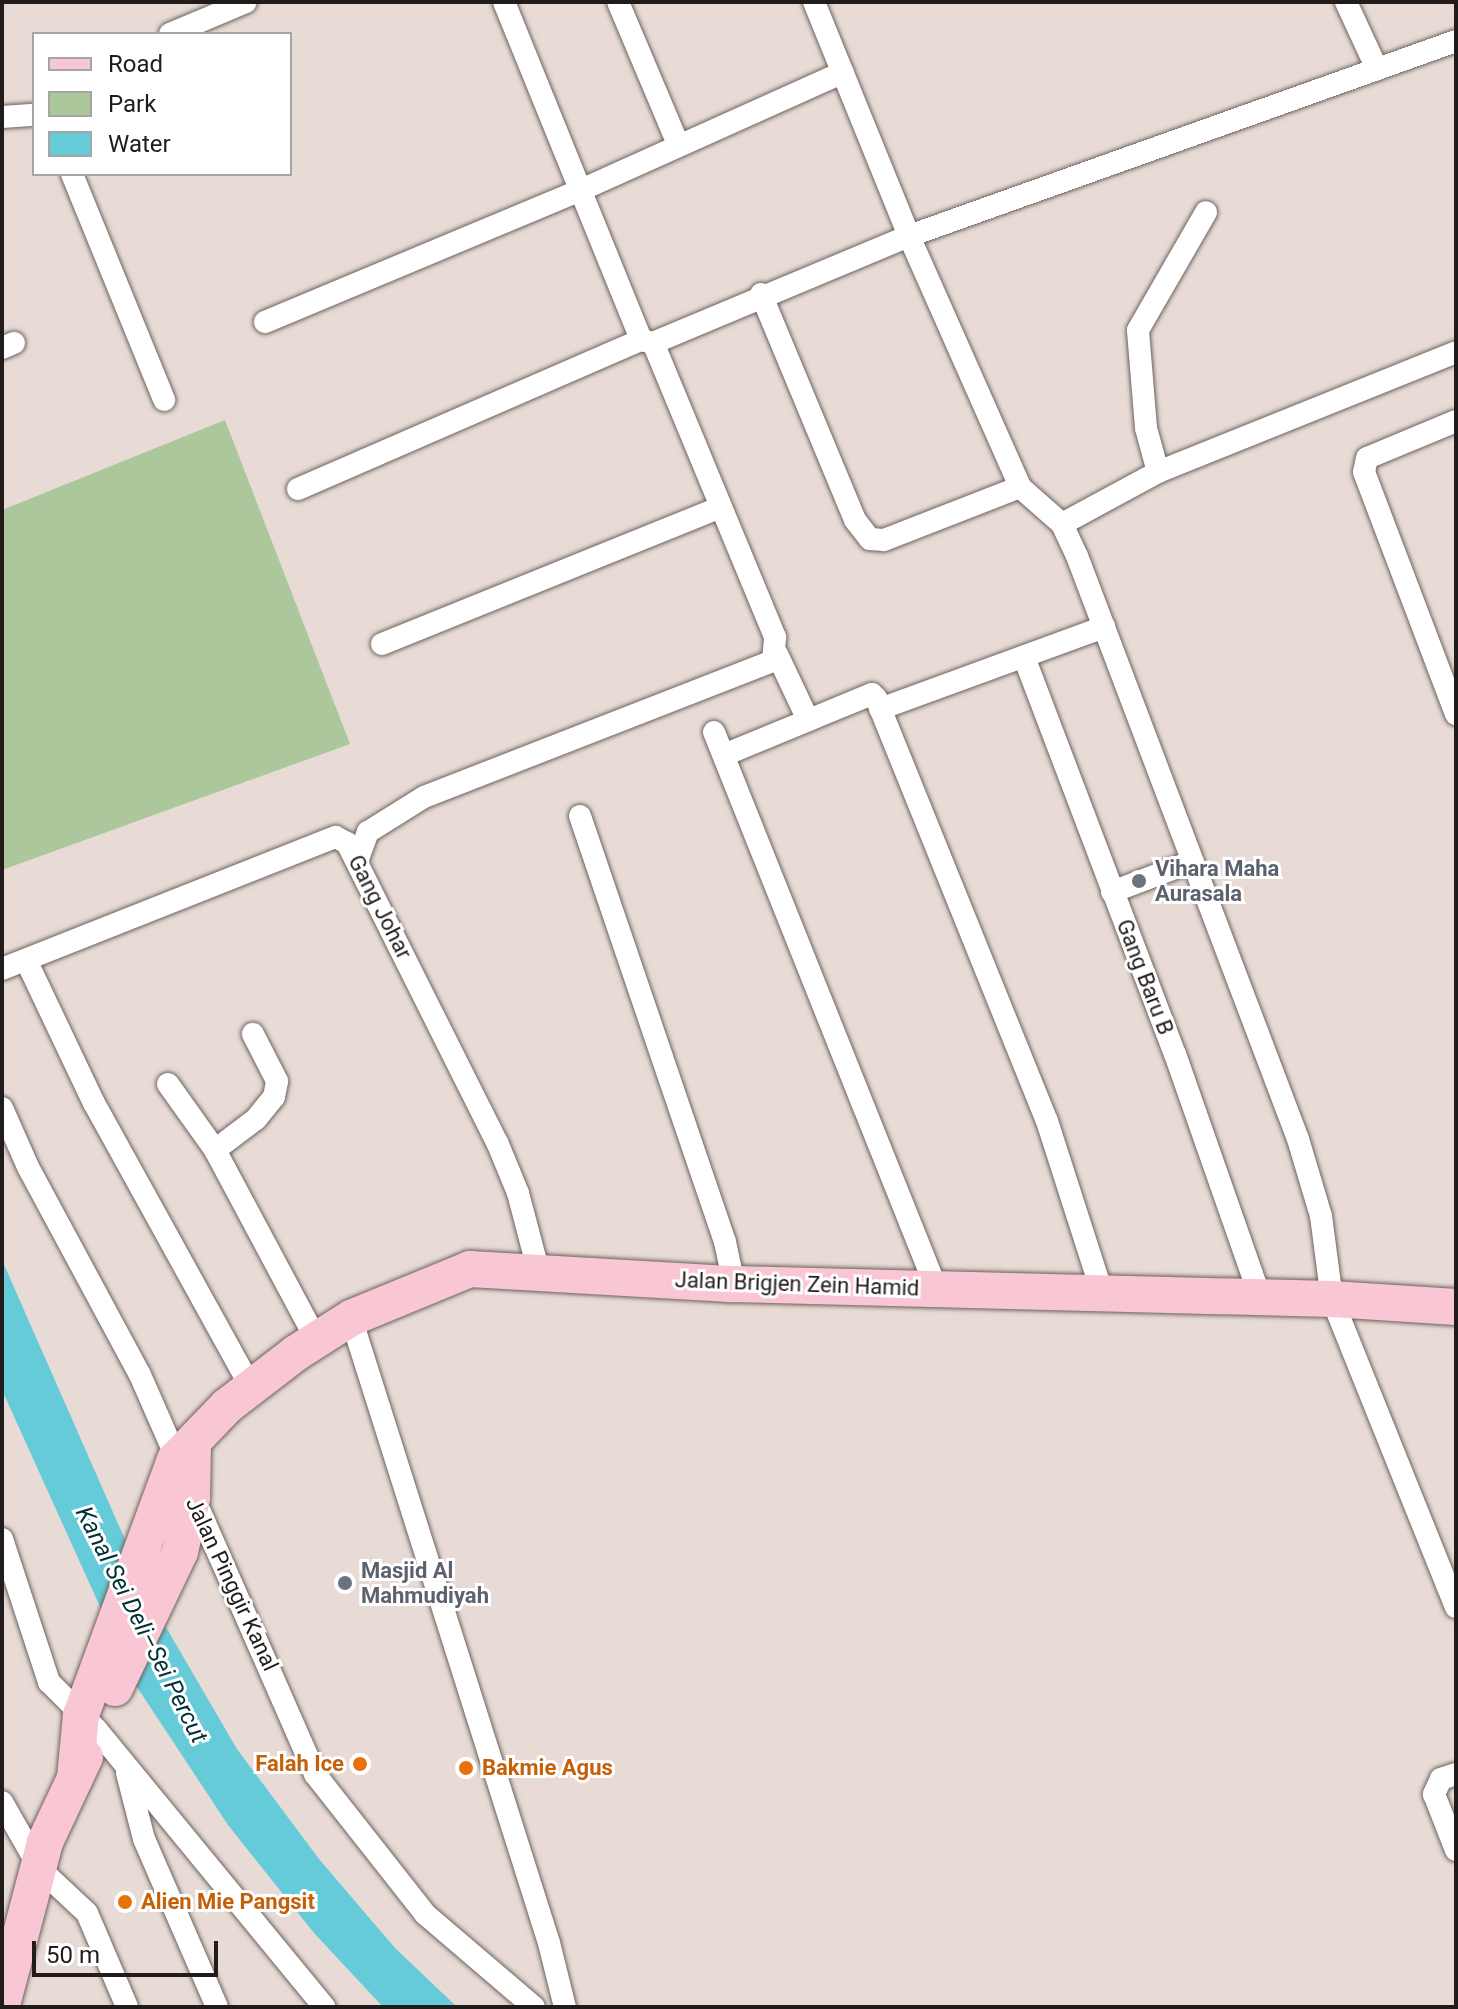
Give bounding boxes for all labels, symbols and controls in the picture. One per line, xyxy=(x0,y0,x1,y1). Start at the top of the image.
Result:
legend xyxy=(32,32,292,176)
text: Road xyxy=(108,50,163,78)
text: Park xyxy=(108,90,156,118)
text: Water xyxy=(108,130,171,158)
street label: Gang Johar xyxy=(343,851,417,963)
place label: Vihara Maha Aurasala xyxy=(1155,855,1279,906)
marker: Vihara Maha Aurasala xyxy=(1130,872,1148,890)
street label: Gang Baru B xyxy=(1111,916,1179,1038)
street label: Jalan Brigjen Zein Hamid xyxy=(674,1267,920,1301)
street label: Jalan Pinggir Kanal xyxy=(180,1493,284,1675)
water label: Kanal Sei Deli–Sei Percut xyxy=(69,1502,213,1748)
place label: Masjid Al Mahmudiyah xyxy=(361,1557,489,1608)
marker: Masjid Al Mahmudiyah xyxy=(336,1574,354,1592)
place label: Falah Ice xyxy=(255,1751,344,1777)
marker: Falah Ice xyxy=(351,1755,369,1773)
place label: Bakmie Agus xyxy=(482,1755,613,1781)
marker: Bakmie Agus xyxy=(457,1759,475,1777)
place label: Alien Mie Pangsit xyxy=(141,1889,315,1915)
marker: Alien Mie Pangsit xyxy=(116,1893,134,1911)
scale bar xyxy=(36,1925,222,1975)
text: 50 m xyxy=(46,1941,100,1969)

